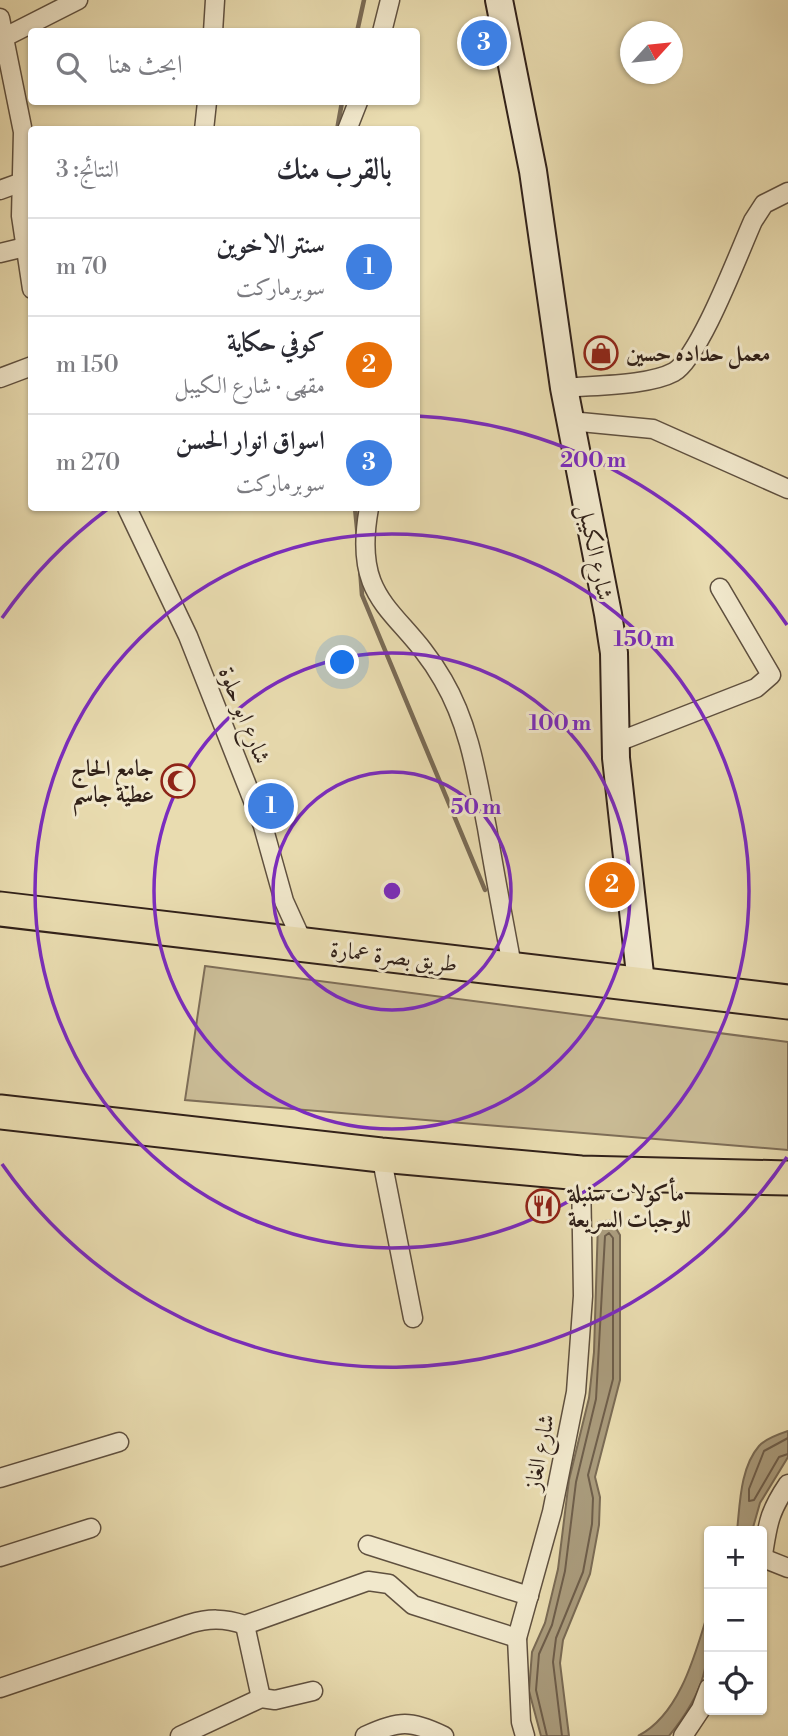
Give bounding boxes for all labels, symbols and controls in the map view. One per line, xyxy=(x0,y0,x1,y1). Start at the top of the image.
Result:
pin: 3 xyxy=(461,17,507,69)
north arrow xyxy=(620,21,683,84)
search box xyxy=(28,28,420,105)
icon: search xyxy=(52,48,90,86)
text: ابحث هنا xyxy=(108,49,183,81)
text: بالقرب منك xyxy=(276,151,392,189)
text: النتائج: 3 xyxy=(56,156,119,184)
text: سنتر الاخوين xyxy=(216,229,325,261)
text: 70 m xyxy=(56,253,107,281)
text: 1 xyxy=(363,253,375,281)
text: سوبرماركت xyxy=(236,274,325,302)
text: كوفي حكاية xyxy=(227,327,325,359)
shop icon: معمل حداده حسين xyxy=(582,334,620,372)
place label: معمل حداده حسين xyxy=(626,340,770,370)
text: 150 m xyxy=(56,351,119,379)
text: 2 xyxy=(362,351,376,379)
text: مقهى · شارع الكيبل xyxy=(174,372,325,400)
text: اسواق انوار الحسن xyxy=(175,425,325,457)
text: 200 m xyxy=(560,448,626,474)
text: 270 m xyxy=(56,449,120,477)
text: 3 xyxy=(362,449,376,477)
text: سوبرماركت xyxy=(236,470,325,498)
street label: شارع الكيبل xyxy=(566,502,619,604)
text: 150 m xyxy=(614,627,674,653)
your location xyxy=(325,645,359,679)
street label: شارع ابو حلوة xyxy=(207,663,276,770)
text: 100 m xyxy=(529,711,591,737)
place label: جامع الحاج عطية جاسم xyxy=(71,755,154,817)
mosque icon: جامع الحاج عطية جاسم xyxy=(159,762,197,800)
pin: 1 xyxy=(248,780,294,832)
text: 50 m xyxy=(451,795,501,821)
pin: 2 xyxy=(589,859,635,911)
centre of rings xyxy=(380,879,404,903)
street label: طريق بصرة عمارة xyxy=(329,935,459,980)
place label: مأكولات سنبلة للوجبات السريعة xyxy=(566,1177,691,1234)
restaurant icon: مأكولات سنبلة للوجبات السريعة xyxy=(524,1187,562,1225)
street label: شارع الغاز xyxy=(519,1412,566,1495)
map controls xyxy=(704,1526,767,1715)
button: + xyxy=(704,1526,767,1589)
button: − xyxy=(704,1589,767,1652)
button: locate xyxy=(704,1652,767,1715)

